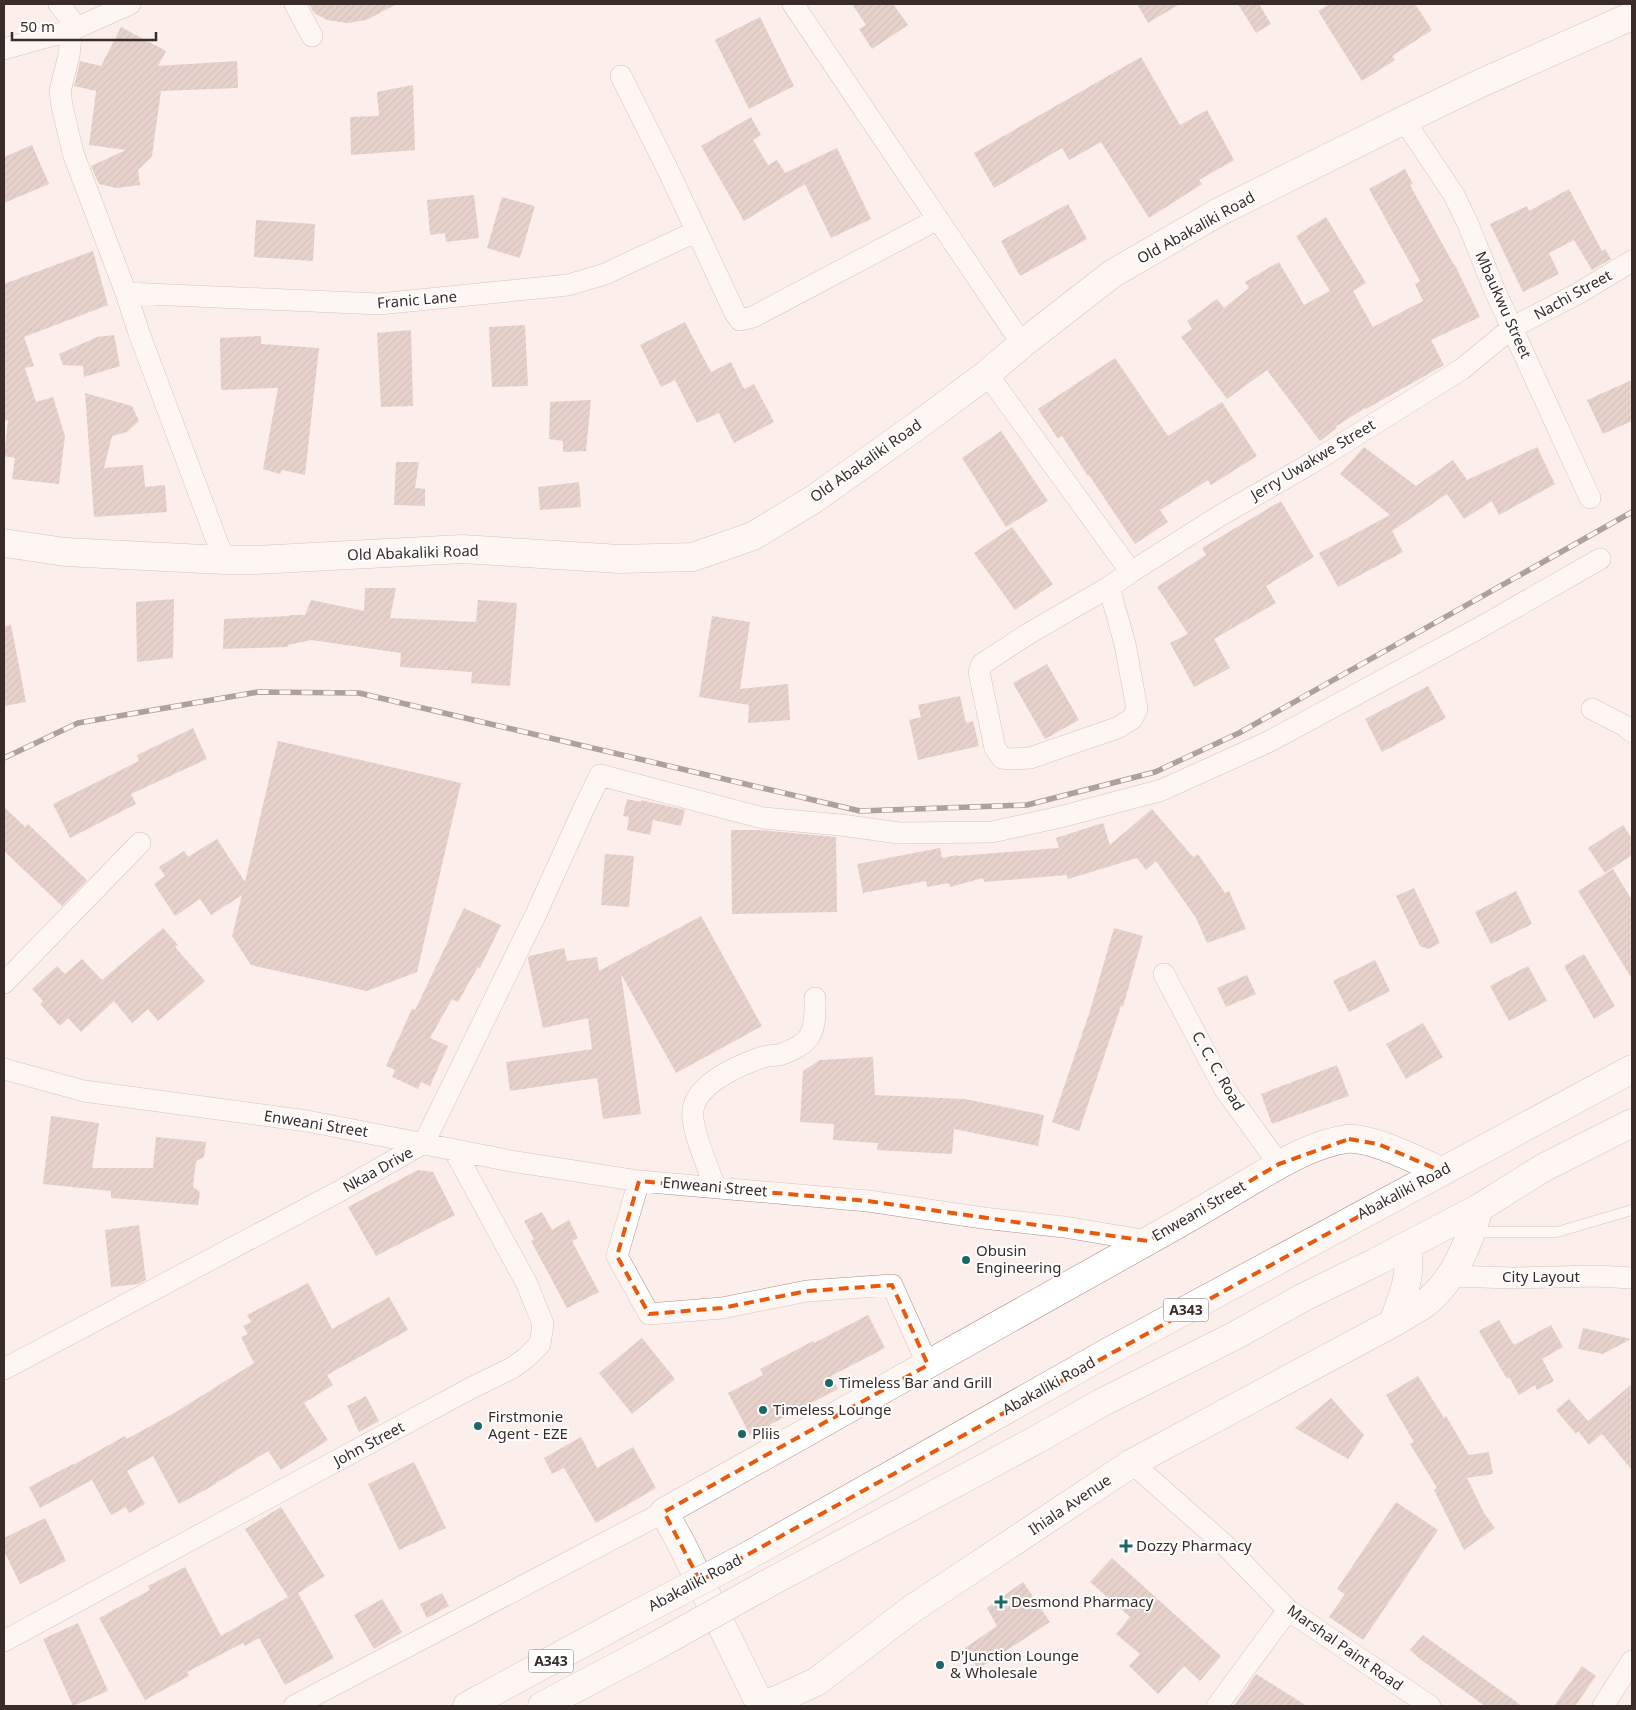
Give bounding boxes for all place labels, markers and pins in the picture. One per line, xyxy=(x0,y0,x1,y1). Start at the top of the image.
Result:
place label: Obusin Engineering xyxy=(976,1240,1061,1277)
marker: Obusin Engineering xyxy=(960,1254,972,1266)
place label: Timeless Bar and Grill xyxy=(839,1372,992,1392)
marker: Timeless Bar and Grill xyxy=(823,1377,835,1389)
place label: Timeless Lounge xyxy=(773,1399,891,1419)
marker: Timeless Lounge xyxy=(757,1404,769,1416)
place label: Firstmonie Agent - EZE xyxy=(488,1406,568,1443)
marker: Firstmonie Agent - EZE xyxy=(472,1420,484,1432)
place label: Pliis xyxy=(752,1423,780,1443)
marker: Pliis xyxy=(736,1428,748,1440)
place label: Dozzy Pharmacy xyxy=(1136,1535,1252,1555)
marker: Dozzy Pharmacy xyxy=(1120,1540,1132,1552)
place label: Desmond Pharmacy xyxy=(1011,1591,1154,1611)
marker: Desmond Pharmacy xyxy=(995,1596,1007,1608)
place label: D'Junction Lounge & Wholesale xyxy=(950,1645,1079,1682)
marker: D'Junction Lounge & Wholesale xyxy=(934,1659,946,1671)

